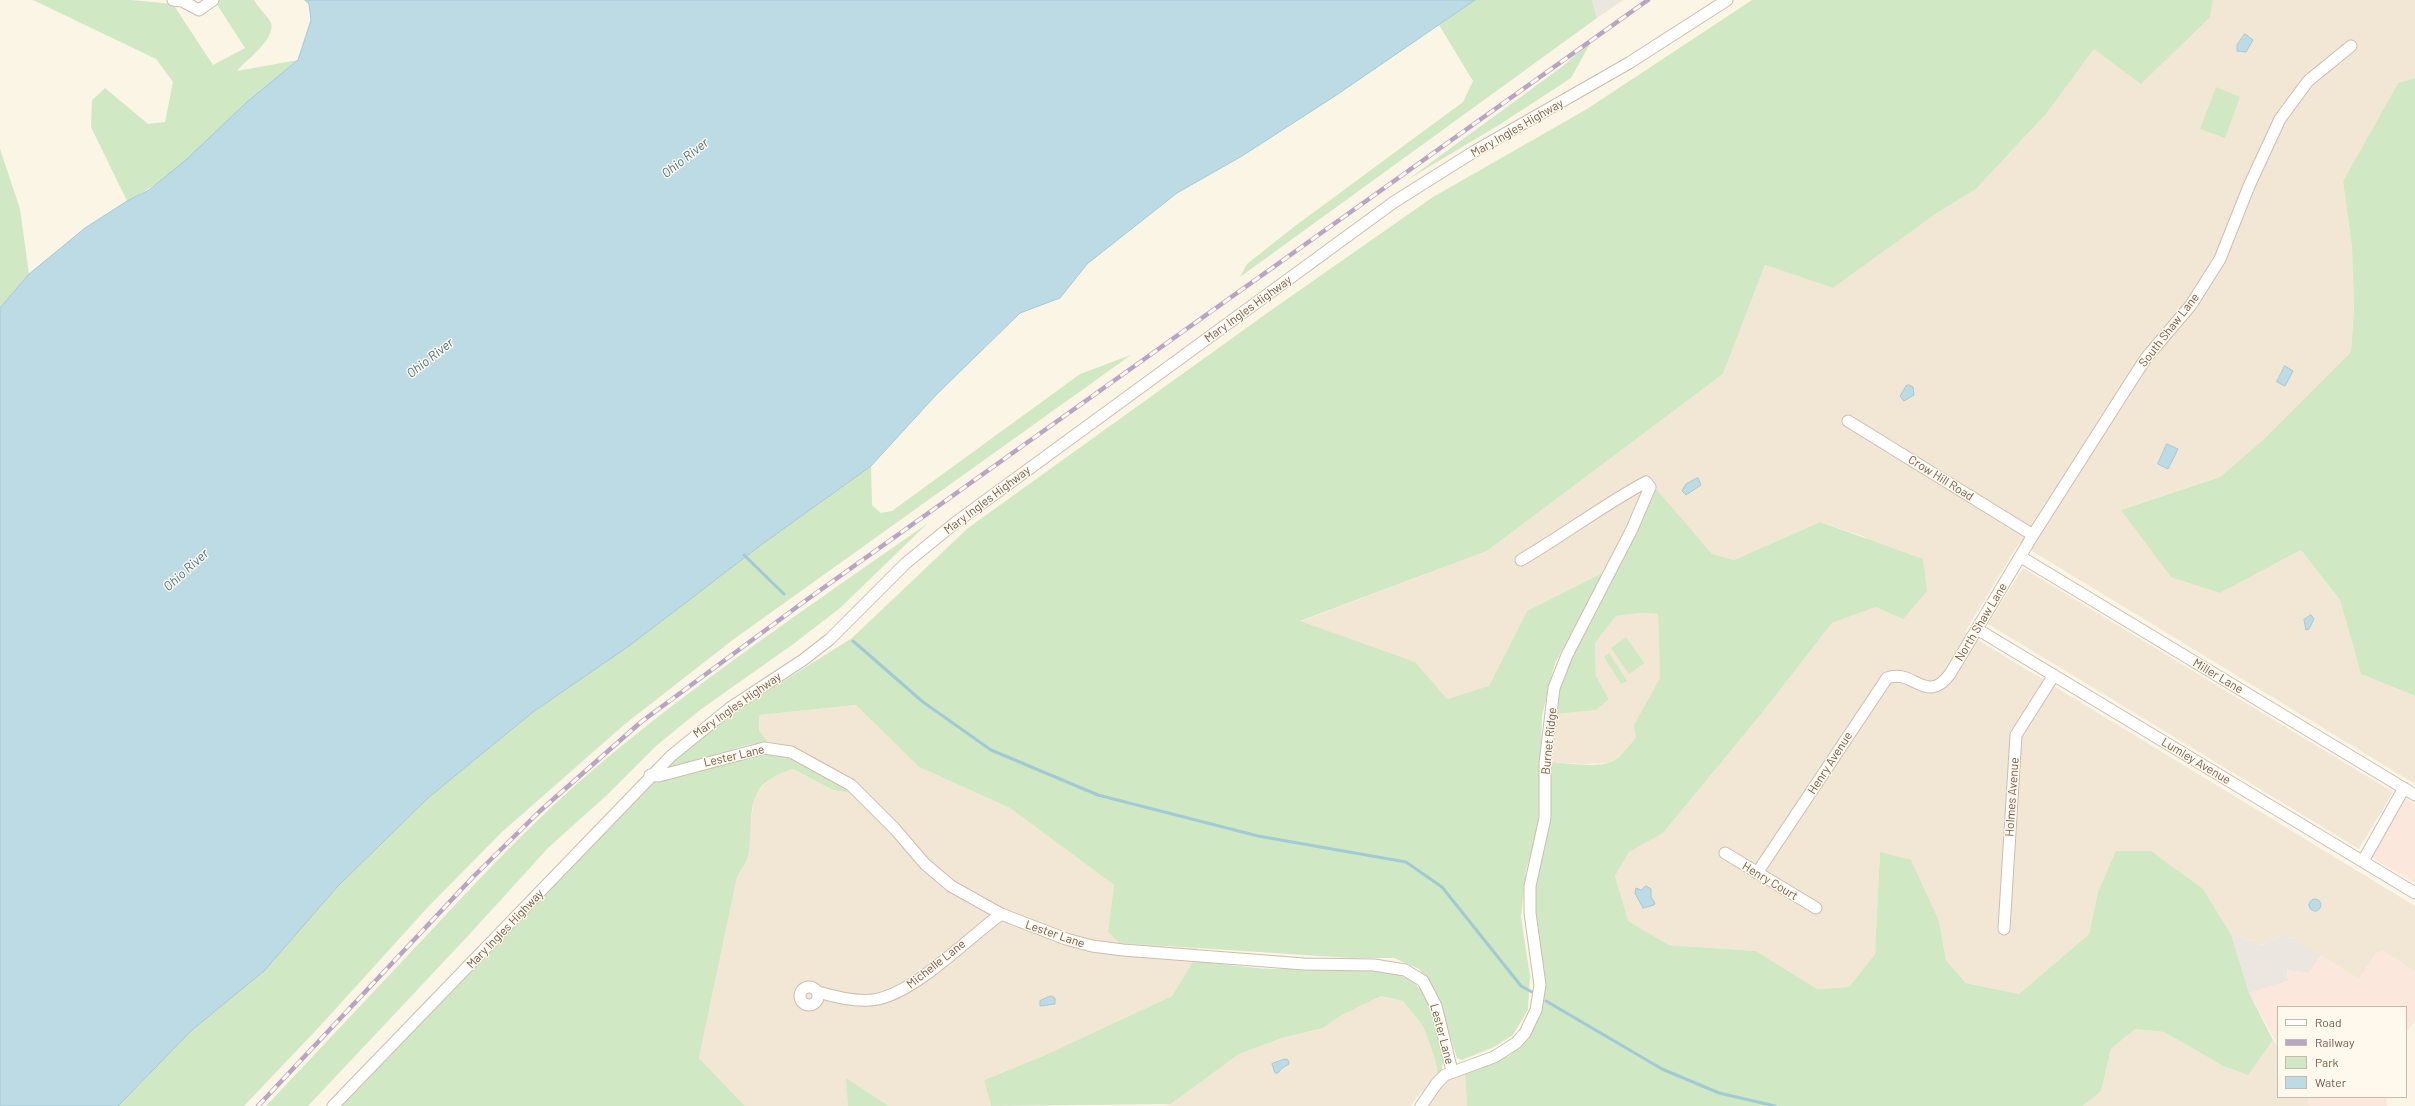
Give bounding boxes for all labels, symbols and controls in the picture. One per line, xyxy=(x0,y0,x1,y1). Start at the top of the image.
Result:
street label: Mary Ingles Highway xyxy=(1468,96,1566,160)
water label: Ohio River xyxy=(658,135,712,181)
street label: Mary Ingles Highway xyxy=(1202,273,1294,345)
street label: South Shaw Lane xyxy=(2136,290,2202,370)
water label: Ohio River xyxy=(403,335,457,381)
street label: Crow Hill Road xyxy=(1906,452,1976,504)
street label: Mary Ingles Highway xyxy=(941,463,1033,537)
water label: Ohio River xyxy=(160,546,212,594)
street label: North Shaw Lane xyxy=(1952,580,2010,664)
street label: Miller Lane xyxy=(2190,655,2246,697)
street label: Mary Ingles Highway xyxy=(690,669,784,741)
street label: Burnet Ridge xyxy=(1538,707,1560,775)
street label: Henry Avenue xyxy=(1804,729,1856,797)
street label: Lumley Avenue xyxy=(2159,735,2233,787)
street label: Lester Lane xyxy=(702,742,766,770)
street label: Holmes Avenue xyxy=(2002,757,2022,837)
street label: Henry Court xyxy=(1740,859,1800,903)
street label: Mary Ingles Highway xyxy=(464,886,546,972)
street label: Lester Lane xyxy=(1023,917,1087,951)
street label: Michelle Lane xyxy=(904,937,968,991)
street label: Lester Lane xyxy=(1427,1002,1457,1066)
legend xyxy=(2277,1006,2407,1098)
text: Road xyxy=(2315,1015,2342,1029)
text: Railway xyxy=(2315,1035,2354,1049)
text: Park xyxy=(2315,1055,2339,1069)
text: Water xyxy=(2315,1075,2346,1089)

